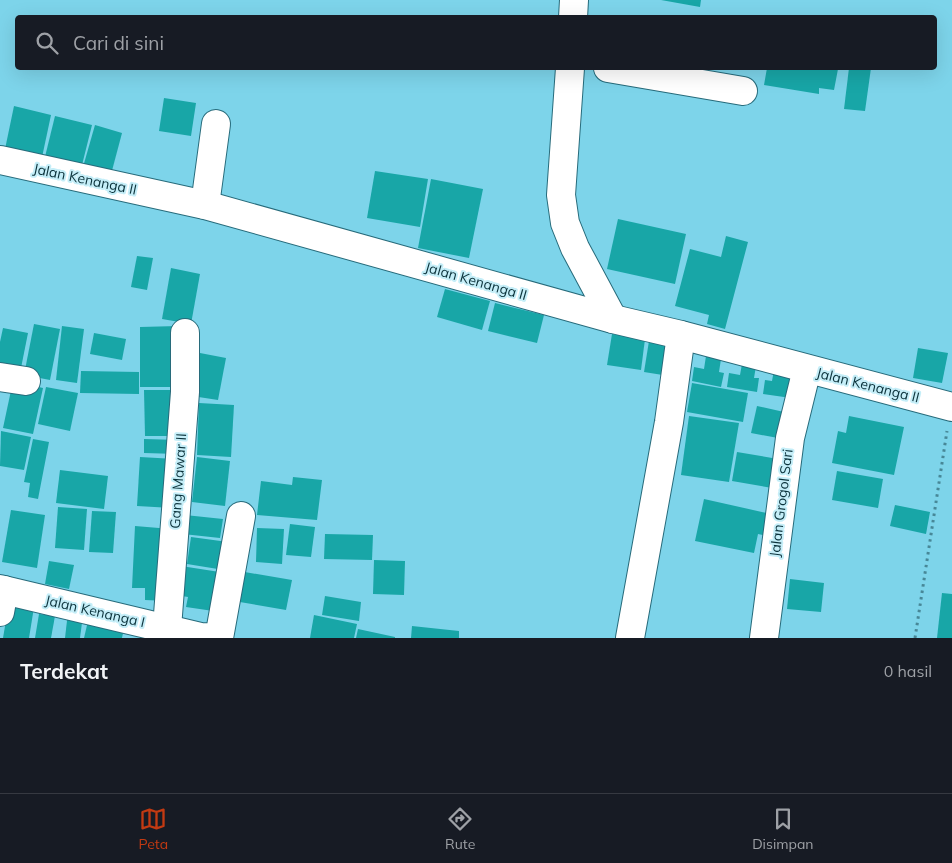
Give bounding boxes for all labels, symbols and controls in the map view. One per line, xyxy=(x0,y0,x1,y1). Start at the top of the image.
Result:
search box xyxy=(15,15,937,70)
icon: search xyxy=(33,29,61,57)
text: Cari di sini xyxy=(73,31,164,55)
street label: Jalan Kenanga II xyxy=(32,159,138,199)
street label: Jalan Kenanga II xyxy=(423,258,529,304)
street label: Jalan Kenanga II xyxy=(815,364,921,406)
street label: Gang Mawar II xyxy=(166,433,190,529)
street label: Jalan Grogol Sari xyxy=(765,448,797,558)
street label: Jalan Kenanga I xyxy=(43,591,147,631)
text: Terdekat xyxy=(20,658,108,684)
text: 0 hasil xyxy=(884,661,932,681)
tab: Peta xyxy=(138,805,168,853)
tab: Rute xyxy=(445,805,475,853)
tab: Disimpan xyxy=(752,805,814,853)

